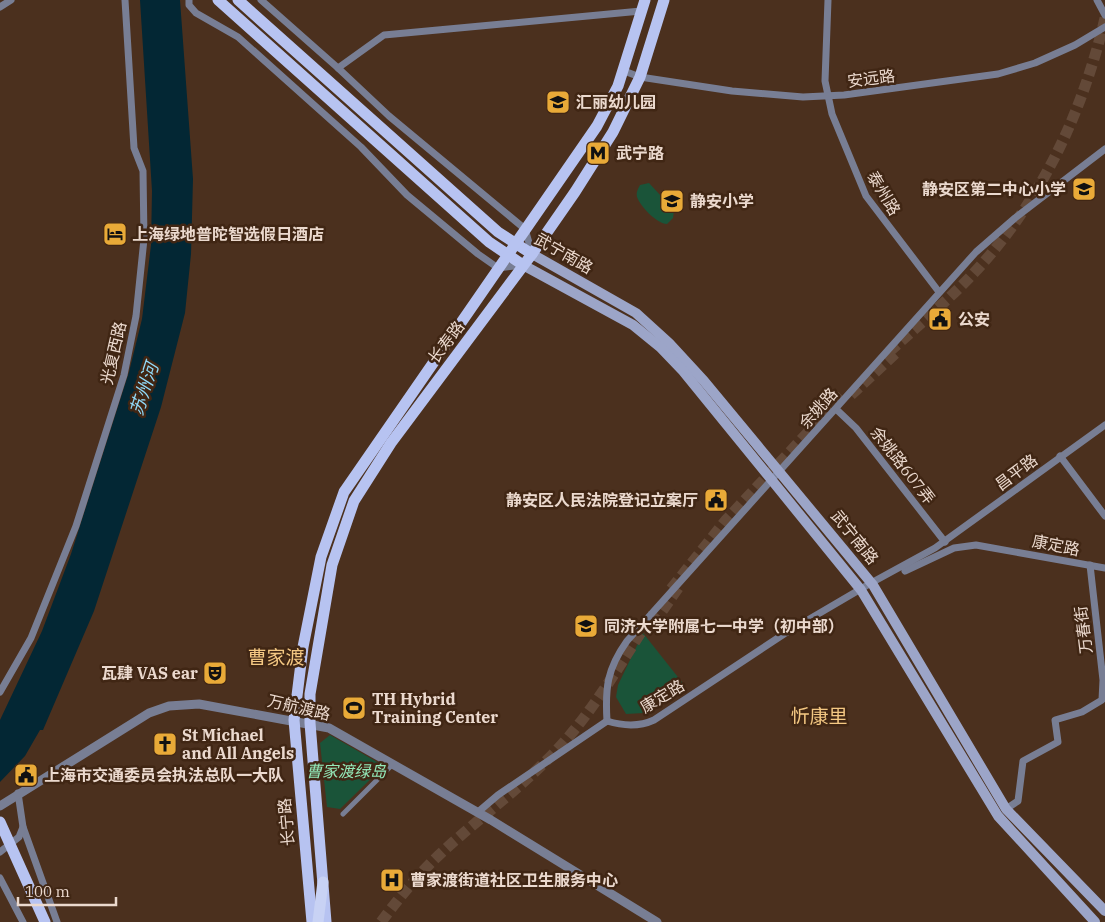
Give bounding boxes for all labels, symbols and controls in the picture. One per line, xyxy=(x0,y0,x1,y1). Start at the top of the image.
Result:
street label: 安远路 xyxy=(846,65,896,91)
school or university icon: 汇丽幼儿园 xyxy=(545,89,571,115)
place label: 汇丽幼儿园 xyxy=(576,92,656,112)
metro station icon: 武宁路 xyxy=(585,140,611,166)
place label: 武宁路 xyxy=(616,143,664,163)
street label: 泰州路 xyxy=(863,167,905,219)
school or university icon: 静安区第二中心小学 xyxy=(1071,176,1097,202)
place label: 静安区第二中心小学 xyxy=(922,179,1066,199)
school or university icon: 静安小学 xyxy=(659,188,685,214)
place label: 静安小学 xyxy=(690,191,754,211)
hotel icon: 上海绿地普陀智选假日酒店 xyxy=(102,221,128,247)
place label: 上海绿地普陀智选假日酒店 xyxy=(132,224,324,244)
street label: 武宁南路 xyxy=(531,228,597,278)
public building icon: 公安 xyxy=(927,306,953,332)
place label: 公安 xyxy=(958,309,990,329)
street label: 长寿路 xyxy=(424,317,468,367)
street label: 光复西路 xyxy=(96,320,130,386)
water label: 苏州河 xyxy=(125,357,164,418)
street label: 余姚路 xyxy=(795,383,841,433)
street label: 余姚路607弄 xyxy=(867,422,939,508)
street label: 昌平路 xyxy=(991,450,1041,494)
public building icon: 静安区人民法院登记立案厅 xyxy=(703,487,729,513)
place label: 静安区人民法院登记立案厅 xyxy=(506,490,698,510)
street label: 武宁南路 xyxy=(827,506,883,568)
street label: 康定路 xyxy=(1031,531,1081,559)
street label: 万春街 xyxy=(1070,605,1096,655)
school or university icon: 同济大学附属七一中学（初中部） xyxy=(573,613,599,639)
place label: 同济大学附属七一中学（初中部） xyxy=(604,616,844,636)
district label: 曹家渡 xyxy=(247,645,305,669)
theatre icon: 瓦肆 VAS ear xyxy=(202,660,228,686)
place label: 瓦肆 VAS ear xyxy=(101,663,198,683)
street label: 康定路 xyxy=(636,675,688,717)
place label: TH Hybrid Training Center xyxy=(372,689,498,727)
street label: 万航渡路 xyxy=(266,690,332,724)
sports icon: TH Hybrid Training Center xyxy=(341,695,367,721)
district label: 忻康里 xyxy=(790,704,848,728)
place label: St Michael and All Angels xyxy=(182,725,294,763)
church icon: St Michael and All Angels xyxy=(152,731,178,757)
park label: 曹家渡绿岛 xyxy=(306,761,387,781)
public building icon: 上海市交通委员会执法总队一大队 xyxy=(13,762,39,788)
place label: 上海市交通委员会执法总队一大队 xyxy=(44,765,284,785)
street label: 长宁路 xyxy=(274,797,298,847)
hospital icon: 曹家渡街道社区卫生服务中心 xyxy=(379,867,405,893)
place label: 曹家渡街道社区卫生服务中心 xyxy=(410,870,618,890)
scale bar xyxy=(18,874,115,906)
text: 100 m xyxy=(25,882,70,901)

